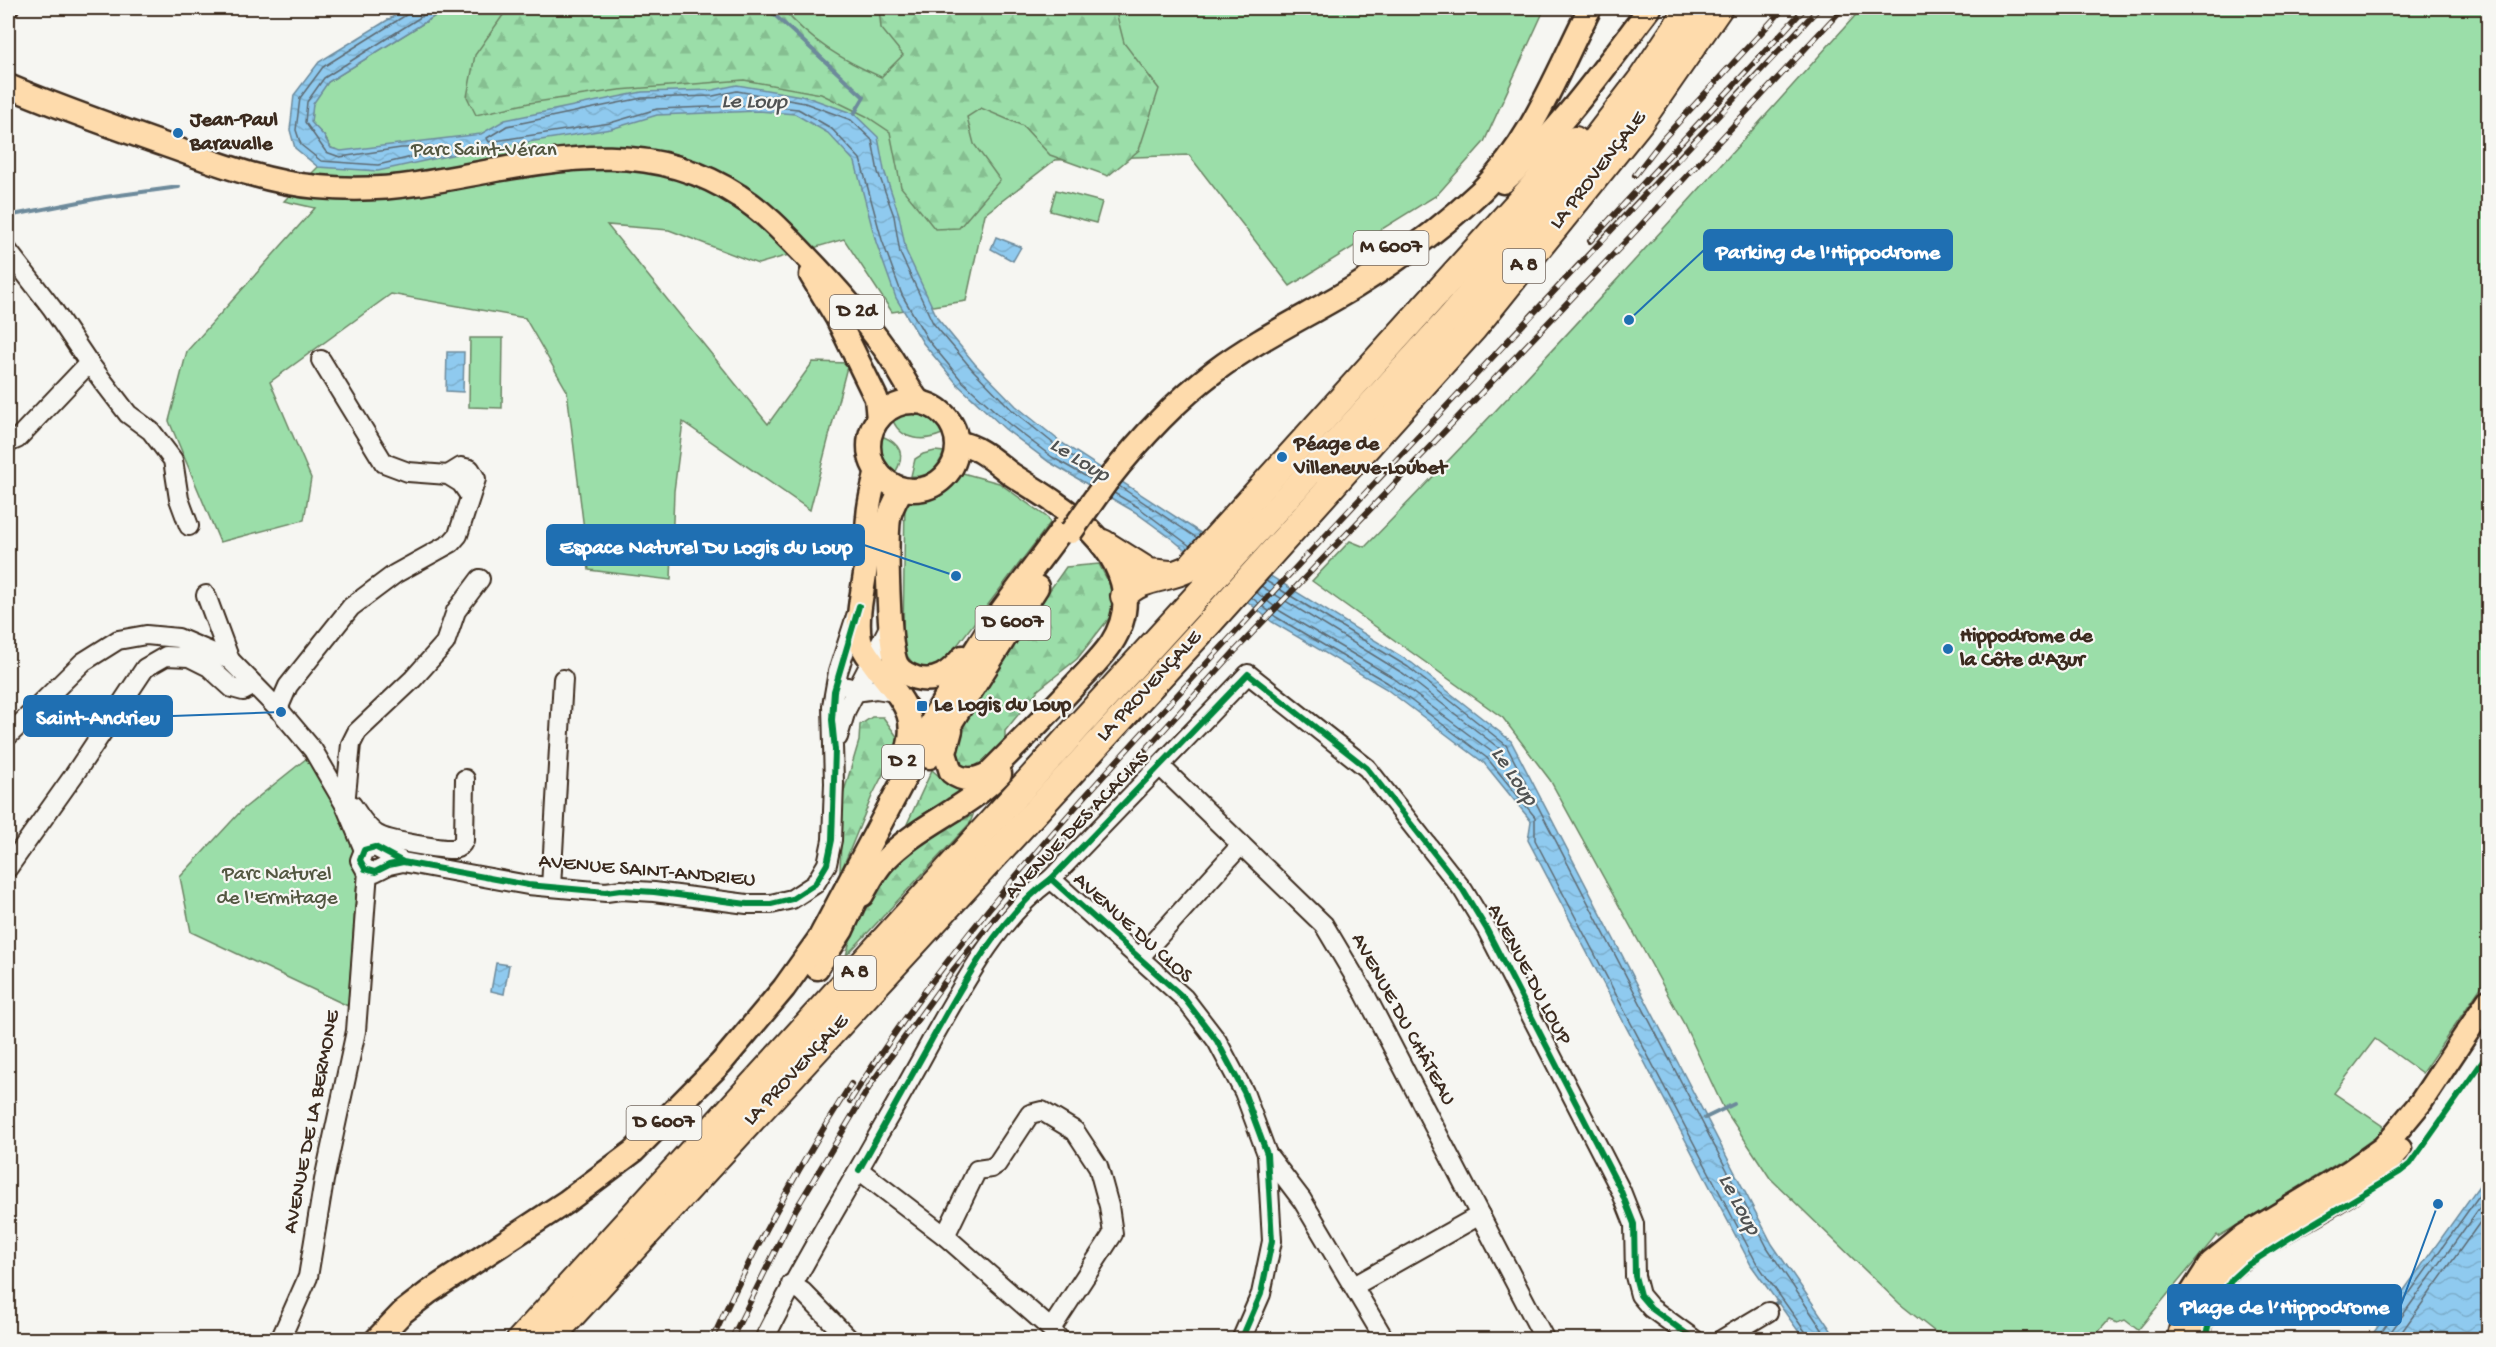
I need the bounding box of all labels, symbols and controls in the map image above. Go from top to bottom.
water label: Le Loup [721,89,788,117]
street label: LA PROVENÇALE [1545,106,1654,235]
place label: Jean-Paul Baravalle [189,109,278,158]
marker: Jean-Paul Baravalle [171,126,185,140]
park label: Parc Saint-Véran [410,139,557,164]
callout: Parking de l'Hippodrome [1704,230,1952,270]
road number: M 6007 [1354,231,1428,265]
text: Parking de l'Hippodrome [1715,241,1941,267]
road number: A 8 [1503,249,1545,283]
road number: D 2d [830,295,884,329]
water label: Le Loup [1044,433,1115,490]
place label: Péage de Villeneuve-Loubet [1293,433,1449,482]
marker: Péage de Villeneuve-Loubet [1275,450,1289,464]
callout: Espace Naturel Du Logis du Loup [547,525,864,565]
text: Espace Naturel Du Logis du Loup [560,536,853,562]
road number: D 6007 [976,606,1050,640]
street label: LA PROVENÇALE [1092,625,1209,748]
place label: Hippodrome de la Côte d'Azur [1959,625,2094,674]
marker: Hippodrome de la Côte d'Azur [1941,642,1955,656]
place label: Le Logis du Loup [934,694,1072,719]
callout: Saint-Andrieu [24,696,172,736]
marker: Le Logis du Loup [915,699,929,713]
text: Saint-Andrieu [36,707,161,733]
water label: Le Loup [1484,743,1543,812]
road number: D 2 [882,745,924,779]
street label: AVENUE DES ACACIAS [1001,746,1156,906]
street label: AVENUE SAINT-ANDRIEU [538,850,756,894]
park label: Parc Naturel de l'Ermitage [216,863,339,912]
street label: AVENUE DU CLOS [1067,868,1198,990]
street label: AVENUE DU LOUP [1480,900,1576,1050]
street label: AVENUE DU CHÂTEAU [1344,929,1460,1111]
road number: A 8 [834,956,876,990]
street label: AVENUE DE LA BERMONE [279,1007,347,1236]
street label: LA PROVENÇALE [739,1009,856,1132]
road number: D 6007 [626,1106,702,1140]
water label: Le Loup [1711,1170,1765,1241]
callout: Plage de l’Hippodrome [2168,1285,2401,1325]
text: Plage de l’Hippodrome [2180,1296,2390,1322]

